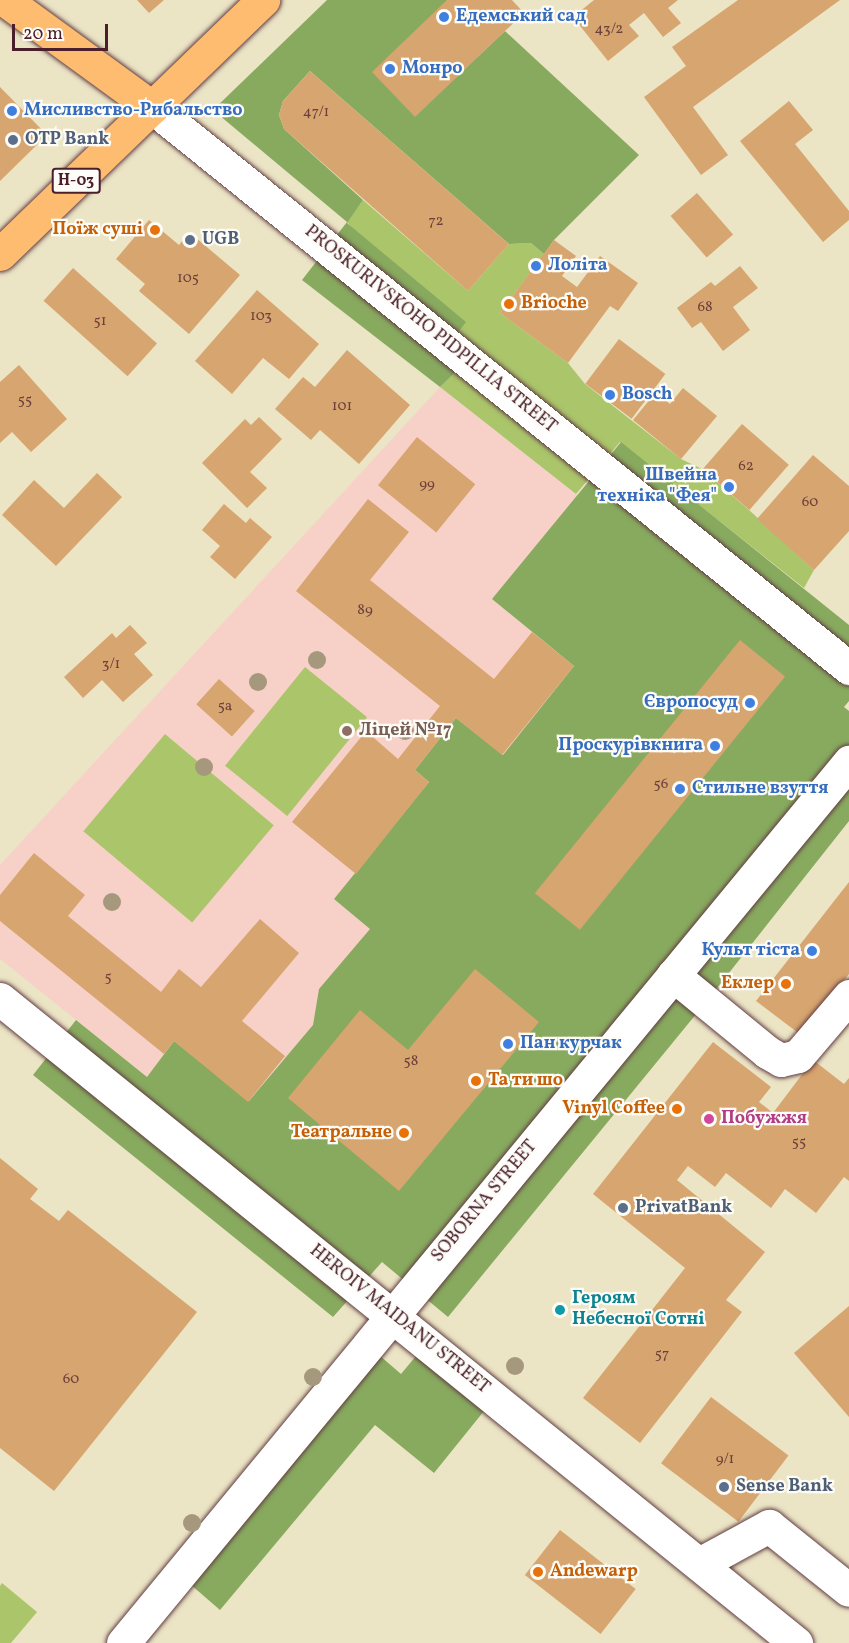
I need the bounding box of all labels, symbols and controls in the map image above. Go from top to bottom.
place label: Едемський сад [456,6,586,28]
marker: Едемський сад [437,10,451,24]
scale bar [15,12,111,50]
house number: 43/2 [595,21,623,39]
text: 20 m [23,22,63,47]
place label: Монро [402,58,463,80]
marker: Монро [383,62,397,76]
place label: Мисливство-Рибальство [24,100,243,122]
marker: Мисливство-Рибальство [5,104,19,118]
house number: 47/1 [303,104,329,122]
place label: OTP Bank [25,129,109,151]
marker: OTP Bank [6,133,20,147]
road number: Н-03 [50,168,101,194]
house number: 72 [428,213,444,231]
place label: Поїж суші [52,219,143,241]
street label: PROSKURIVSKOHO PIDPILLIA STREET [300,221,560,439]
marker: Поїж суші [148,223,162,237]
place label: UGB [202,229,239,251]
marker: UGB [183,233,197,247]
place label: Лоліта [548,255,608,277]
marker: Лоліта [529,259,543,273]
house number: 105 [177,270,199,288]
place label: Brioche [521,293,587,315]
marker: Brioche [502,297,516,311]
house number: 68 [697,299,713,317]
house number: 103 [250,308,272,326]
house number: 51 [93,313,107,331]
place label: Bosch [622,384,673,406]
marker: Bosch [603,388,617,402]
house number: 55 [18,392,32,410]
house number: 101 [332,398,352,416]
house number: 62 [738,458,754,476]
place label: Швейна техніка "Фея" [597,466,717,508]
house number: 99 [419,476,435,494]
marker: Швейна техніка "Фея" [722,480,736,494]
house number: 60 [802,494,818,512]
house number: 89 [357,602,373,620]
house number: 3/1 [102,656,120,674]
place label: Європосуд [644,692,738,714]
marker: Європосуд [743,696,757,710]
house number: 5а [218,698,232,716]
place label: Ліцей №17 [359,720,452,742]
marker: Ліцей №17 [340,724,354,738]
place label: Проскурівкнига [558,735,703,757]
marker: Проскурівкнига [708,739,722,753]
house number: 56 [654,776,668,794]
place label: Стильне взуття [692,778,829,800]
marker: Стильне взуття [673,782,687,796]
place label: Культ тіста [701,940,800,962]
marker: Культ тіста [805,944,819,958]
house number: 5 [104,969,112,987]
place label: Еклер [721,973,774,995]
marker: Еклер [779,977,793,991]
place label: Пан курчак [520,1033,622,1055]
marker: Пан курчак [501,1037,515,1051]
house number: 58 [404,1053,418,1071]
place label: Та ти шо [488,1070,563,1092]
marker: Та ти шо [469,1074,483,1088]
place label: Vinyl Coffee [562,1098,665,1120]
marker: Vinyl Coffee [670,1102,684,1116]
place label: Побужжя [721,1108,807,1130]
marker: Побужжя [702,1112,716,1126]
place label: Театральне [291,1122,392,1144]
marker: Театральне [397,1126,411,1140]
house number: 55 [792,1134,806,1152]
street label: SOBORNA STREET [428,1137,542,1267]
place label: PrivatBank [635,1197,732,1219]
marker: PrivatBank [616,1201,630,1215]
street label: HEROIV MAIDANU STREET [304,1241,494,1399]
place label: Героям Небесної Сотні [572,1289,704,1332]
marker: Героям Небесної Сотні [553,1303,567,1317]
house number: 57 [655,1346,669,1364]
house number: 60 [63,1371,79,1389]
house number: 9/1 [716,1451,734,1469]
place label: Sense Bank [736,1476,833,1498]
marker: Sense Bank [717,1480,731,1494]
place label: Andewarp [550,1561,638,1583]
marker: Andewarp [531,1565,545,1579]

